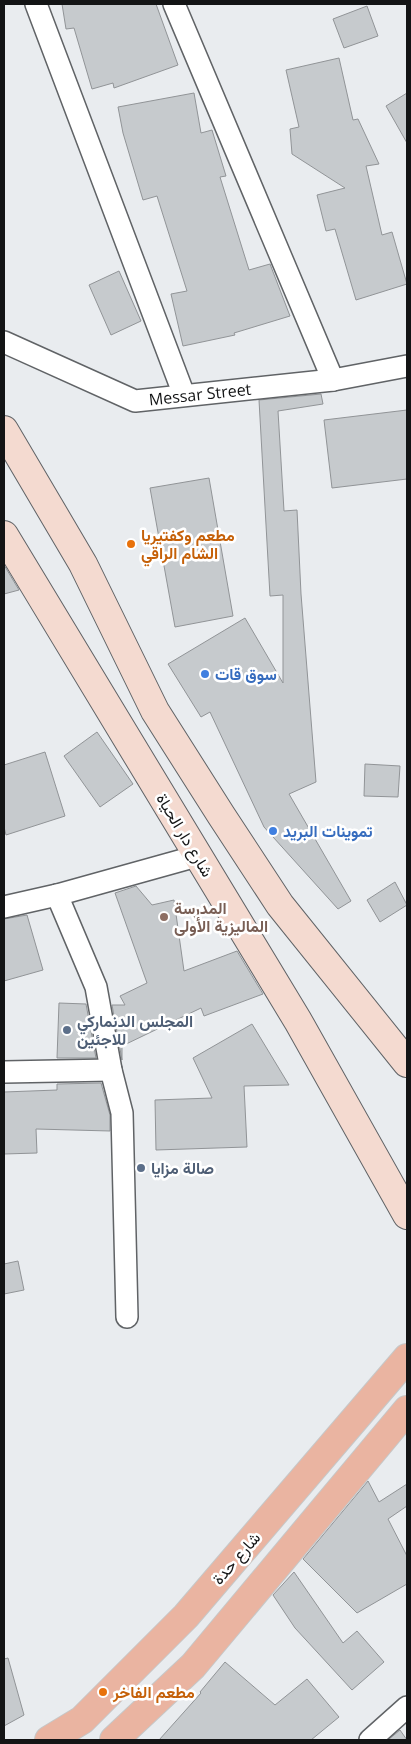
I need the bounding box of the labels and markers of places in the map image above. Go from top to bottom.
place label: مطعم وكفتيريا الشام الراقي [141,524,235,567]
marker: مطعم وكفتيريا الشام الراقي [125,538,137,550]
place label: سوق قات [215,663,277,685]
marker: سوق قات [199,668,211,680]
place label: تموينات البريد [283,820,373,842]
marker: تموينات البريد [267,825,279,837]
place label: المدرسة الماليزية الأولى [174,897,268,937]
marker: المدرسة الماليزية الأولى [158,911,170,923]
place label: المجلس الدنماركي للاجئين [77,1010,193,1050]
marker: المجلس الدنماركي للاجئين [61,1024,73,1036]
place label: صالة مزايا [151,1157,214,1179]
marker: صالة مزايا [135,1162,147,1174]
place label: مطعم الفاخر [112,1681,195,1703]
marker: مطعم الفاخر [97,1686,109,1698]

